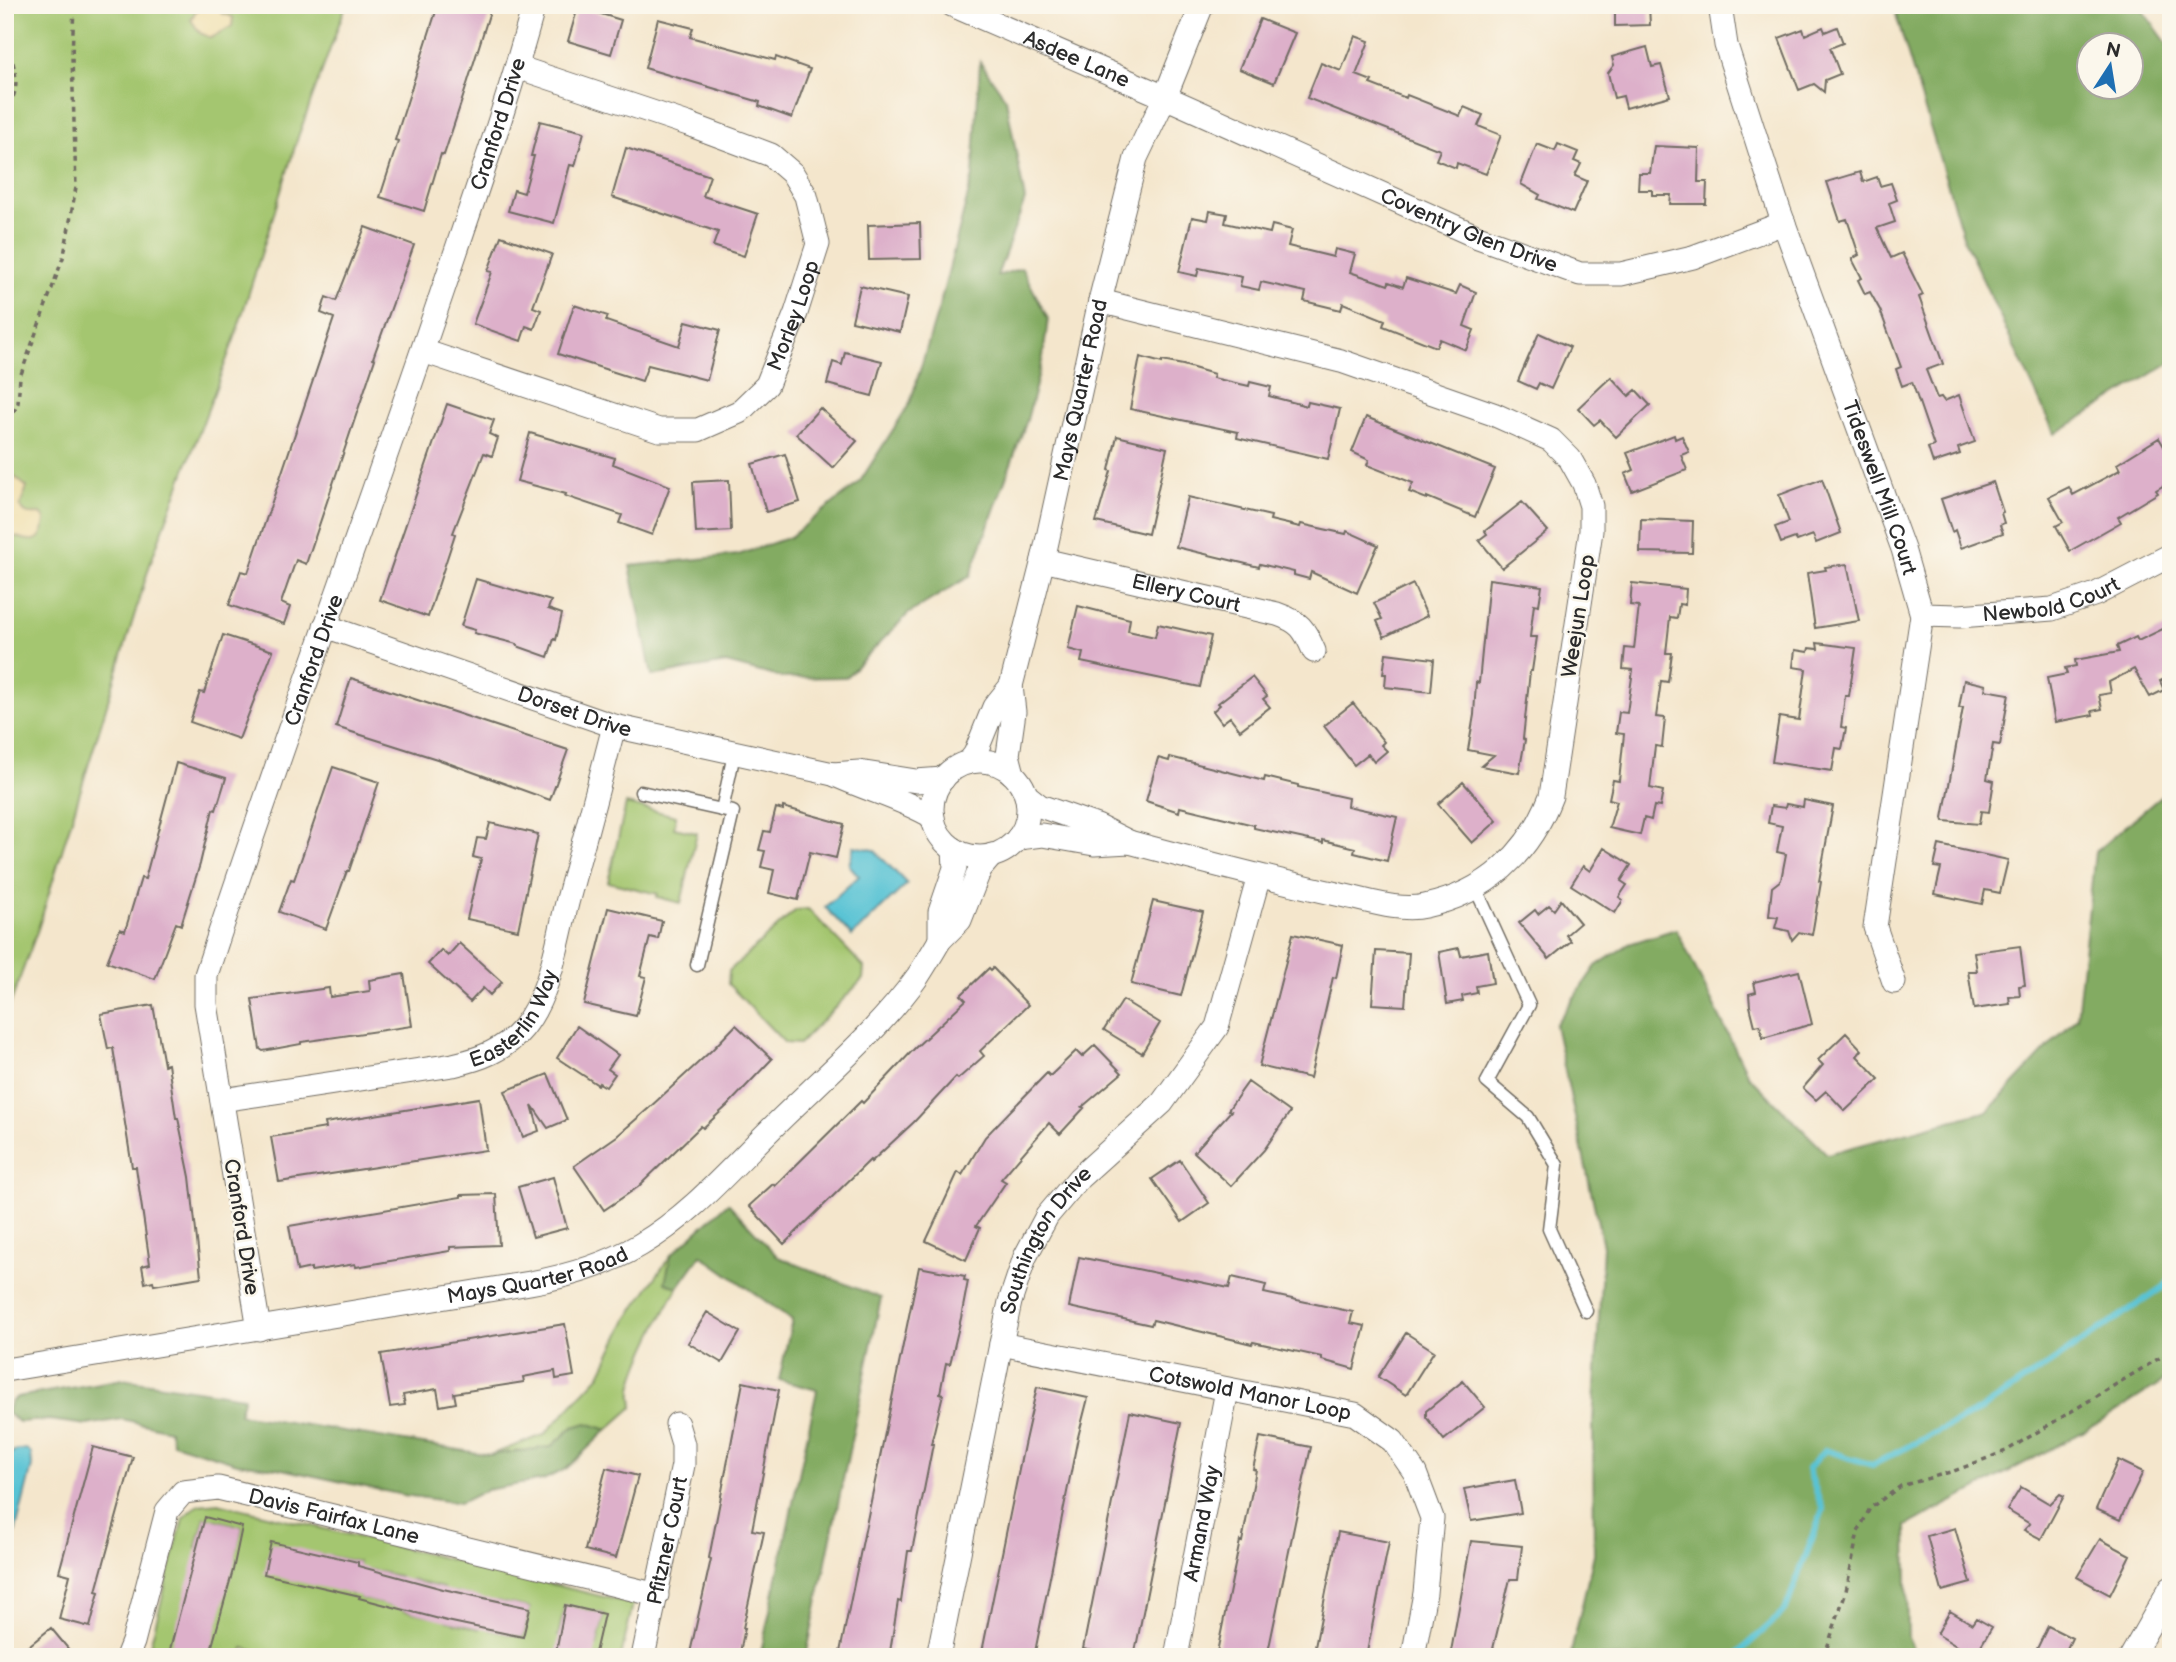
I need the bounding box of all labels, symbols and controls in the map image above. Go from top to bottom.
street label: Asdee Lane [1020,26,1133,93]
north arrow [2074,32,2144,102]
text: N [2104,38,2123,64]
street label: Cranford Drive [466,55,531,194]
street label: Coventry Glen Drive [1376,183,1561,278]
street label: Morley Loop [762,257,825,374]
street label: Mays Quarter Road [1049,297,1113,483]
street label: Tideswell Mill Court [1837,397,1922,578]
street label: Weejun Loop [1556,553,1601,680]
street label: Ellery Court [1129,569,1243,618]
street label: Newbold Court [1982,572,2124,627]
street label: Cranford Drive [280,591,349,730]
street label: Dorset Drive [514,682,634,742]
street label: Easterlin Way [466,966,563,1073]
street label: Cranford Drive [218,1157,265,1297]
street label: Southington Drive [996,1161,1097,1317]
street label: Mays Quarter Road [445,1242,632,1310]
street label: Cotswold Manor Loop [1147,1362,1354,1426]
street label: Armand Way [1179,1463,1225,1584]
street label: Pfitzner Court [642,1474,693,1607]
street label: Davis Fairfax Lane [246,1484,422,1550]

